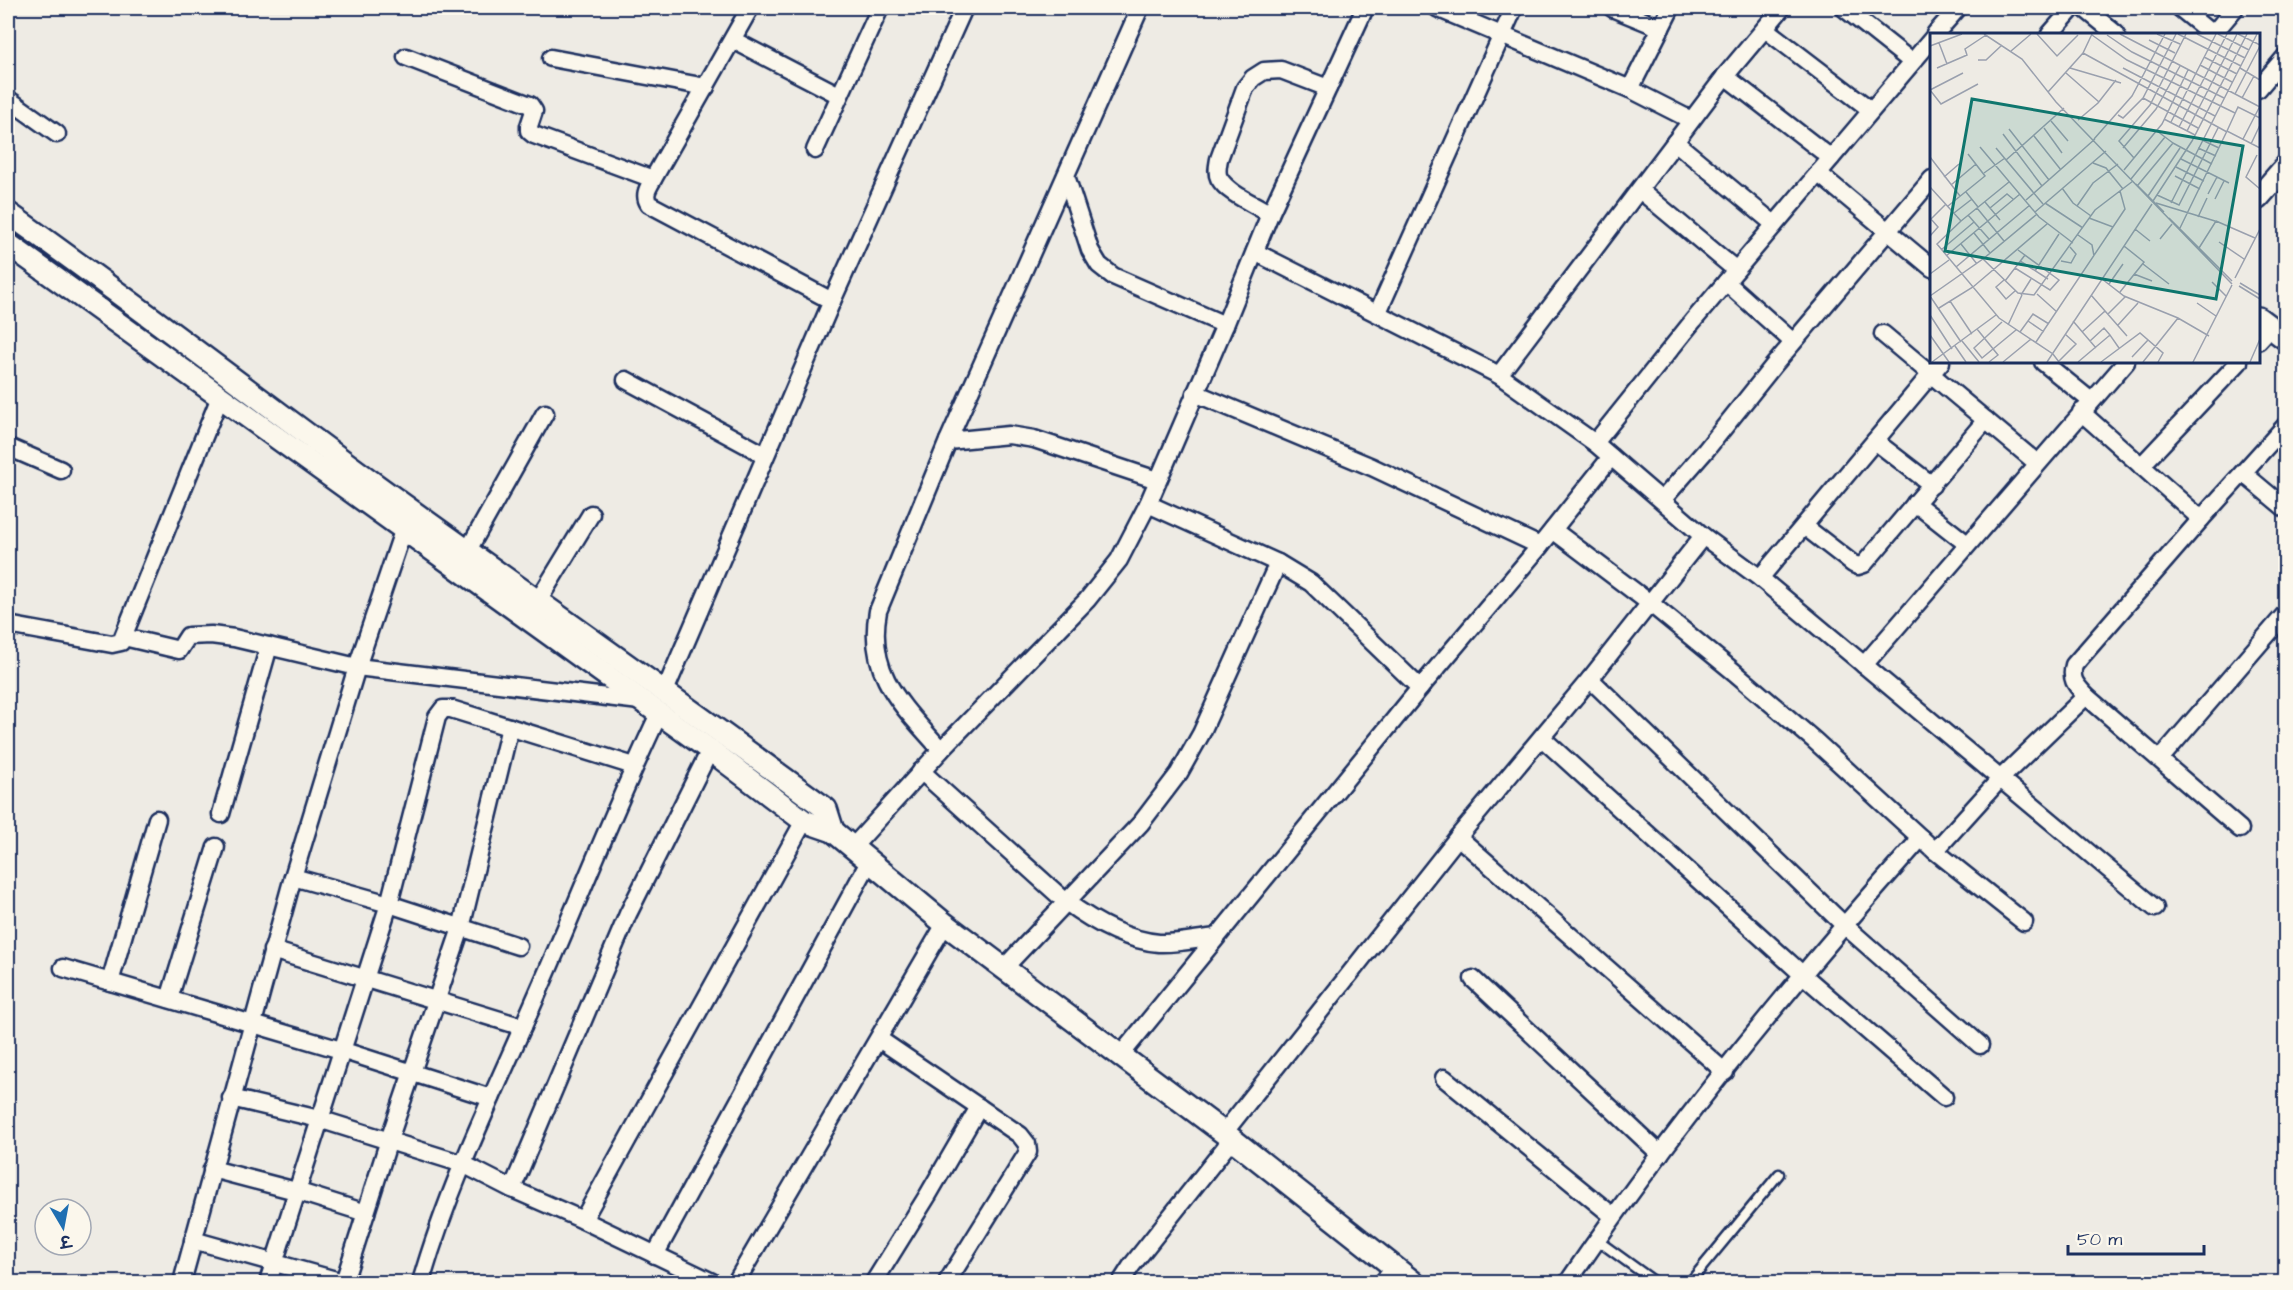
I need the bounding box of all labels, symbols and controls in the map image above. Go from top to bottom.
inset map [1930,33,2260,363]
north arrow [33,1197,93,1257]
scale bar [2068,1218,2204,1256]
text: 50 m [2077,1227,2122,1252]
text: उ [57,1229,75,1253]

